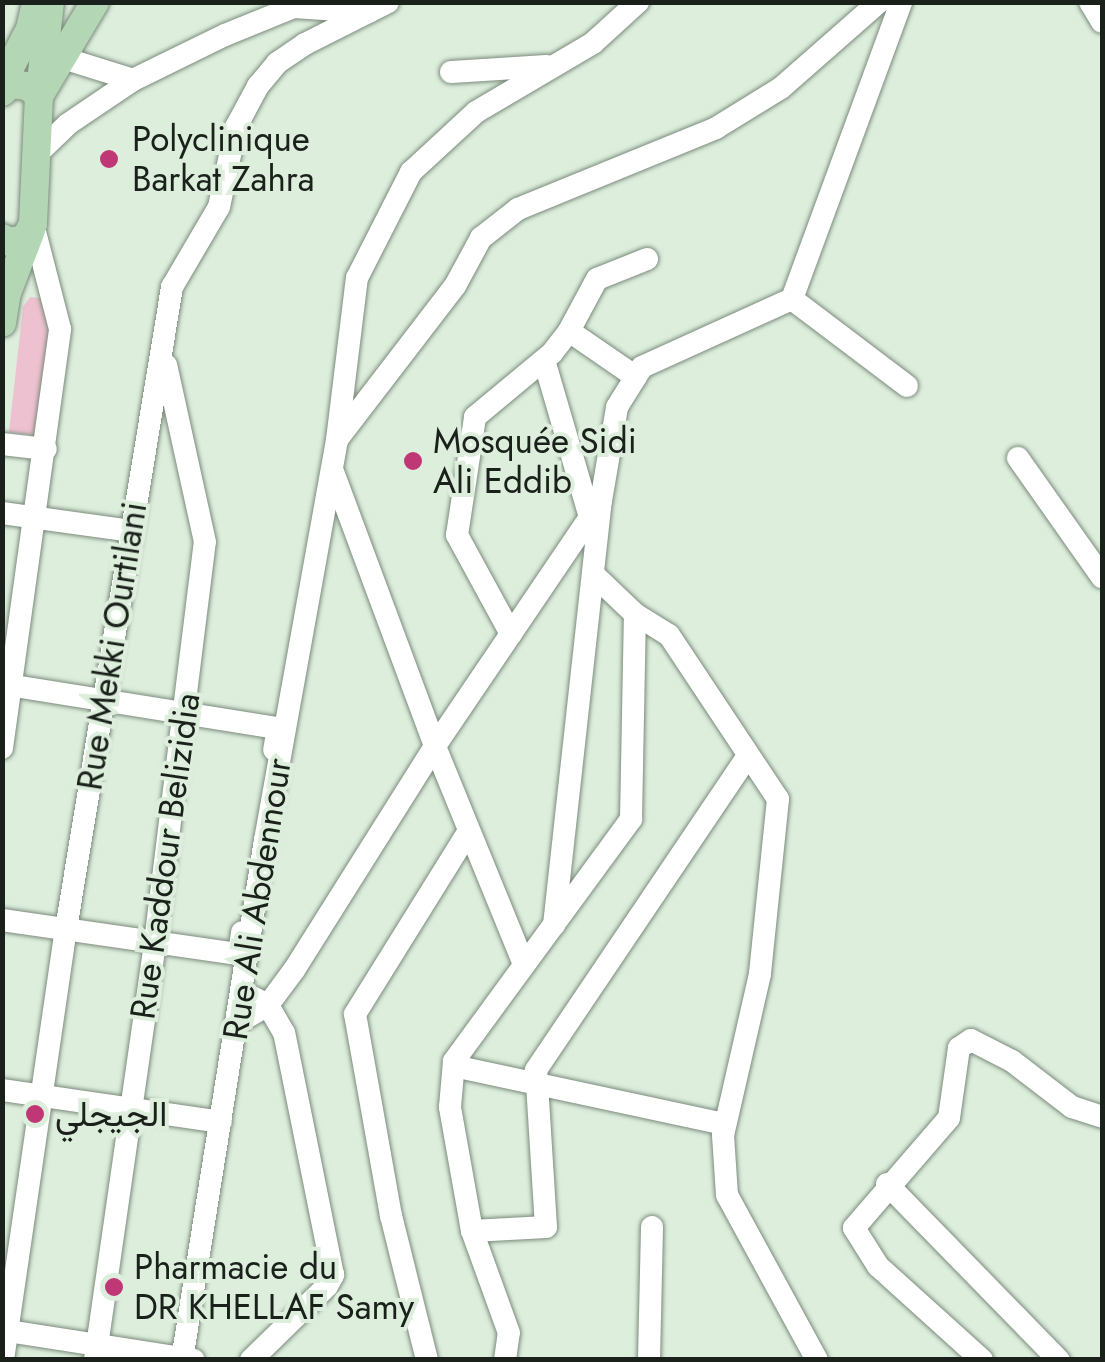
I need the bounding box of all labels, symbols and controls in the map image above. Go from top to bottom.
place label: Polyclinique Barkat Zahra [132,118,315,200]
marker: Polyclinique Barkat Zahra [96,146,122,172]
place label: Mosquée Sidi Ali Eddib [433,420,637,502]
marker: Mosquée Sidi Ali Eddib [402,450,424,472]
street label: Rue Mekki Ourtilani [68,499,156,793]
street label: Rue Kaddour Belizidia [121,690,209,1022]
street label: Rue Ali Abdennour [214,755,300,1043]
place label: الجيجلي [55,1093,167,1135]
marker: الجيجلي [24,1103,46,1125]
place label: Pharmacie du DR KHELLAF Samy [134,1246,414,1328]
marker: Pharmacie du DR KHELLAF Samy [103,1276,125,1298]

